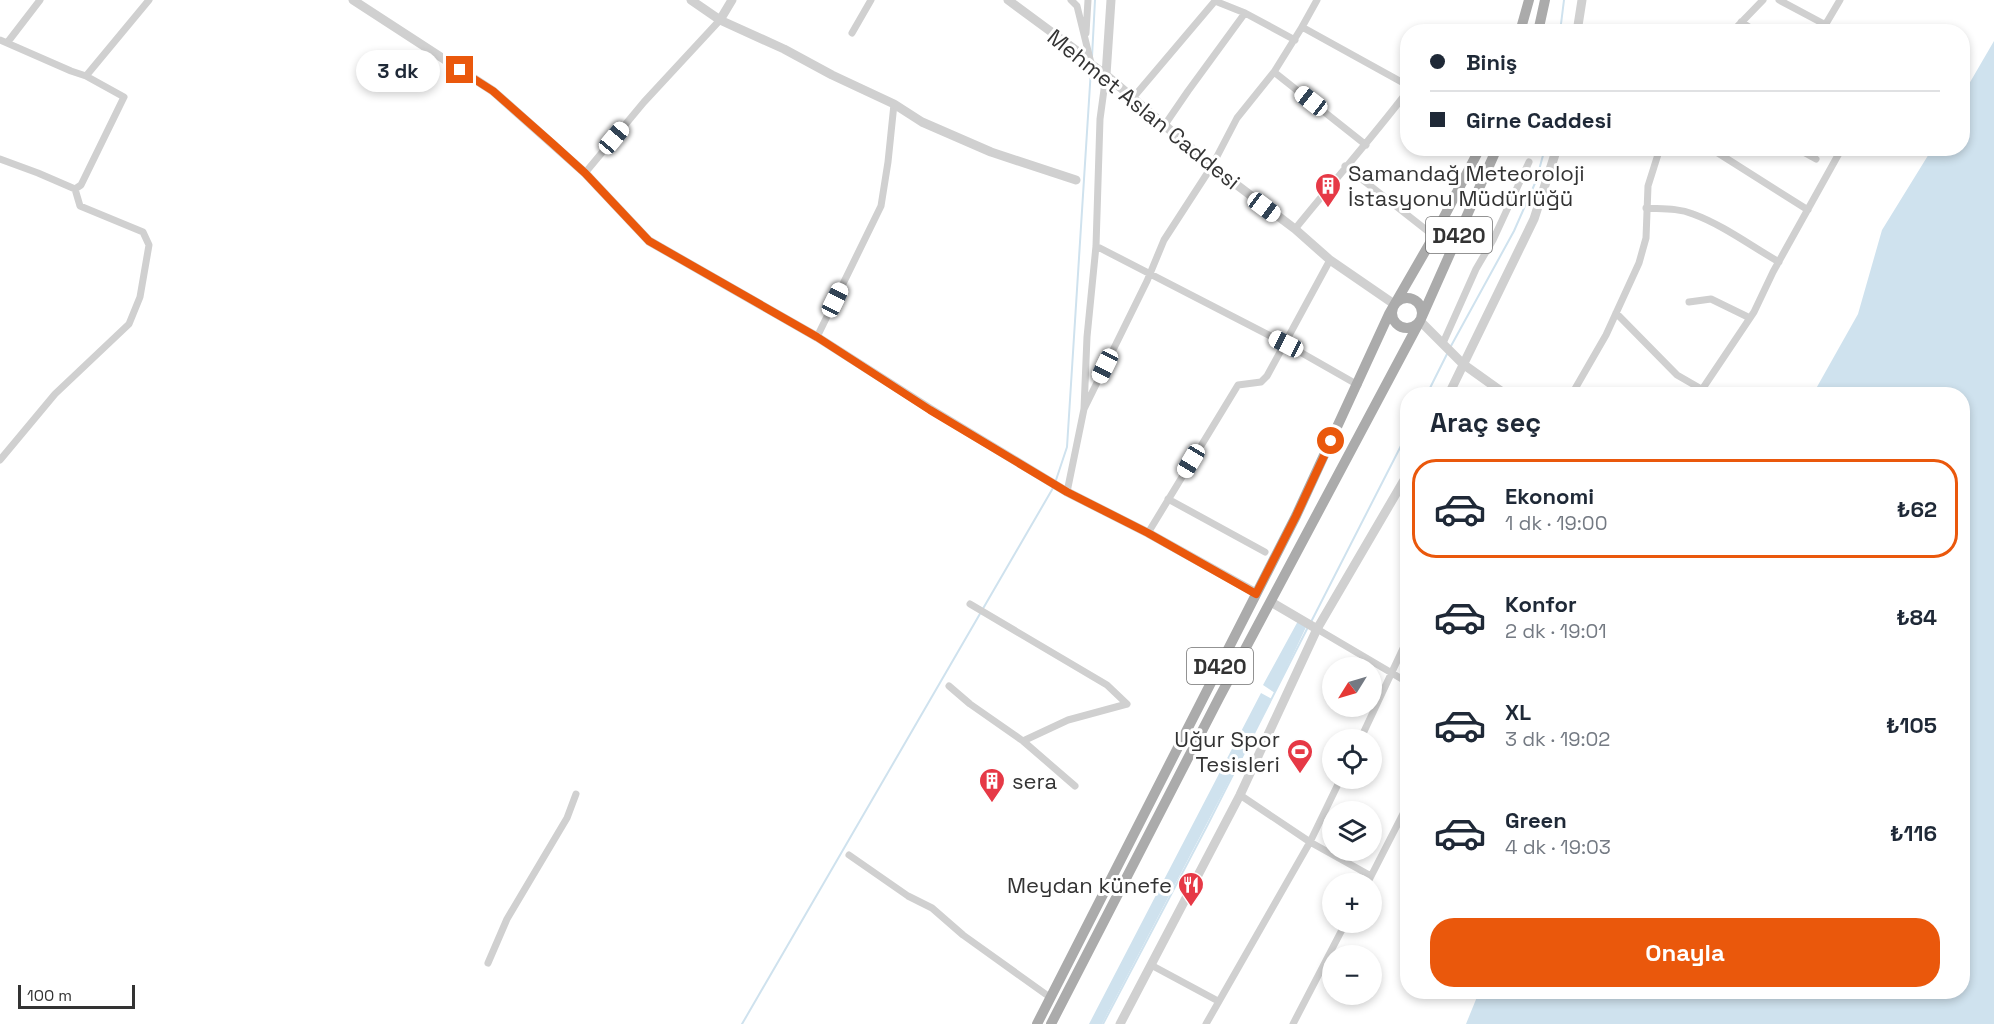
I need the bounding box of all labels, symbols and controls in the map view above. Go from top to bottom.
street label: Mehmet Aslan Caddesi [1042,23,1246,195]
text: Biniş [1466,48,1517,76]
callout: 3 dk [355,49,439,91]
route end [446,56,473,83]
text: 3 dk [377,58,419,84]
car [1291,83,1331,119]
text: Girne Caddesi [1466,106,1612,134]
car [596,118,632,158]
place label: Samandağ Meteoroloji İstasyonu Müdürlüğü [1348,159,1585,212]
building icon: Samandağ Meteoroloji İstasyonu Müdürlüğü [1313,171,1343,209]
car [1244,189,1284,225]
road number: D420 [1426,217,1492,253]
car [819,280,851,320]
car [1266,328,1306,360]
car [1089,346,1121,386]
text: Araç seç [1430,405,1541,440]
route start [1317,427,1344,454]
car [1174,441,1208,481]
icon: car [1433,482,1487,536]
text: Ekonomi [1505,482,1594,510]
text: ₺62 [1897,495,1937,523]
text: 1 dk · 19:00 [1505,510,1607,536]
icon: car [1433,590,1487,644]
text: Konfor [1505,590,1577,618]
text: ₺84 [1896,603,1937,631]
text: 2 dk · 19:01 [1505,618,1607,644]
road number: D420 [1187,648,1253,684]
north arrow [1322,657,1382,717]
map controls [1322,657,1382,1005]
icon: car [1433,698,1487,752]
text: XL [1505,698,1531,726]
text: ₺105 [1886,711,1937,739]
place label: Uğur Spor Tesisleri [1174,725,1280,778]
text: 3 dk · 19:02 [1505,726,1610,752]
button: locate [1322,729,1382,789]
sports icon: Uğur Spor Tesisleri [1285,737,1315,775]
building icon: sera [977,766,1007,804]
place label: sera [1012,767,1058,795]
button: layers [1322,801,1382,861]
icon: car [1433,806,1487,860]
text: Green [1505,806,1567,834]
text: ₺116 [1890,819,1937,847]
text: 4 dk · 19:03 [1505,834,1611,860]
restaurant icon: Meydan künefe [1176,870,1206,908]
place label: Meydan künefe [1007,871,1172,899]
button: + [1322,873,1382,933]
button: Onayla [1430,918,1940,987]
button: − [1322,945,1382,1005]
scale bar [18,982,135,1010]
text: 100 m [27,985,72,1006]

